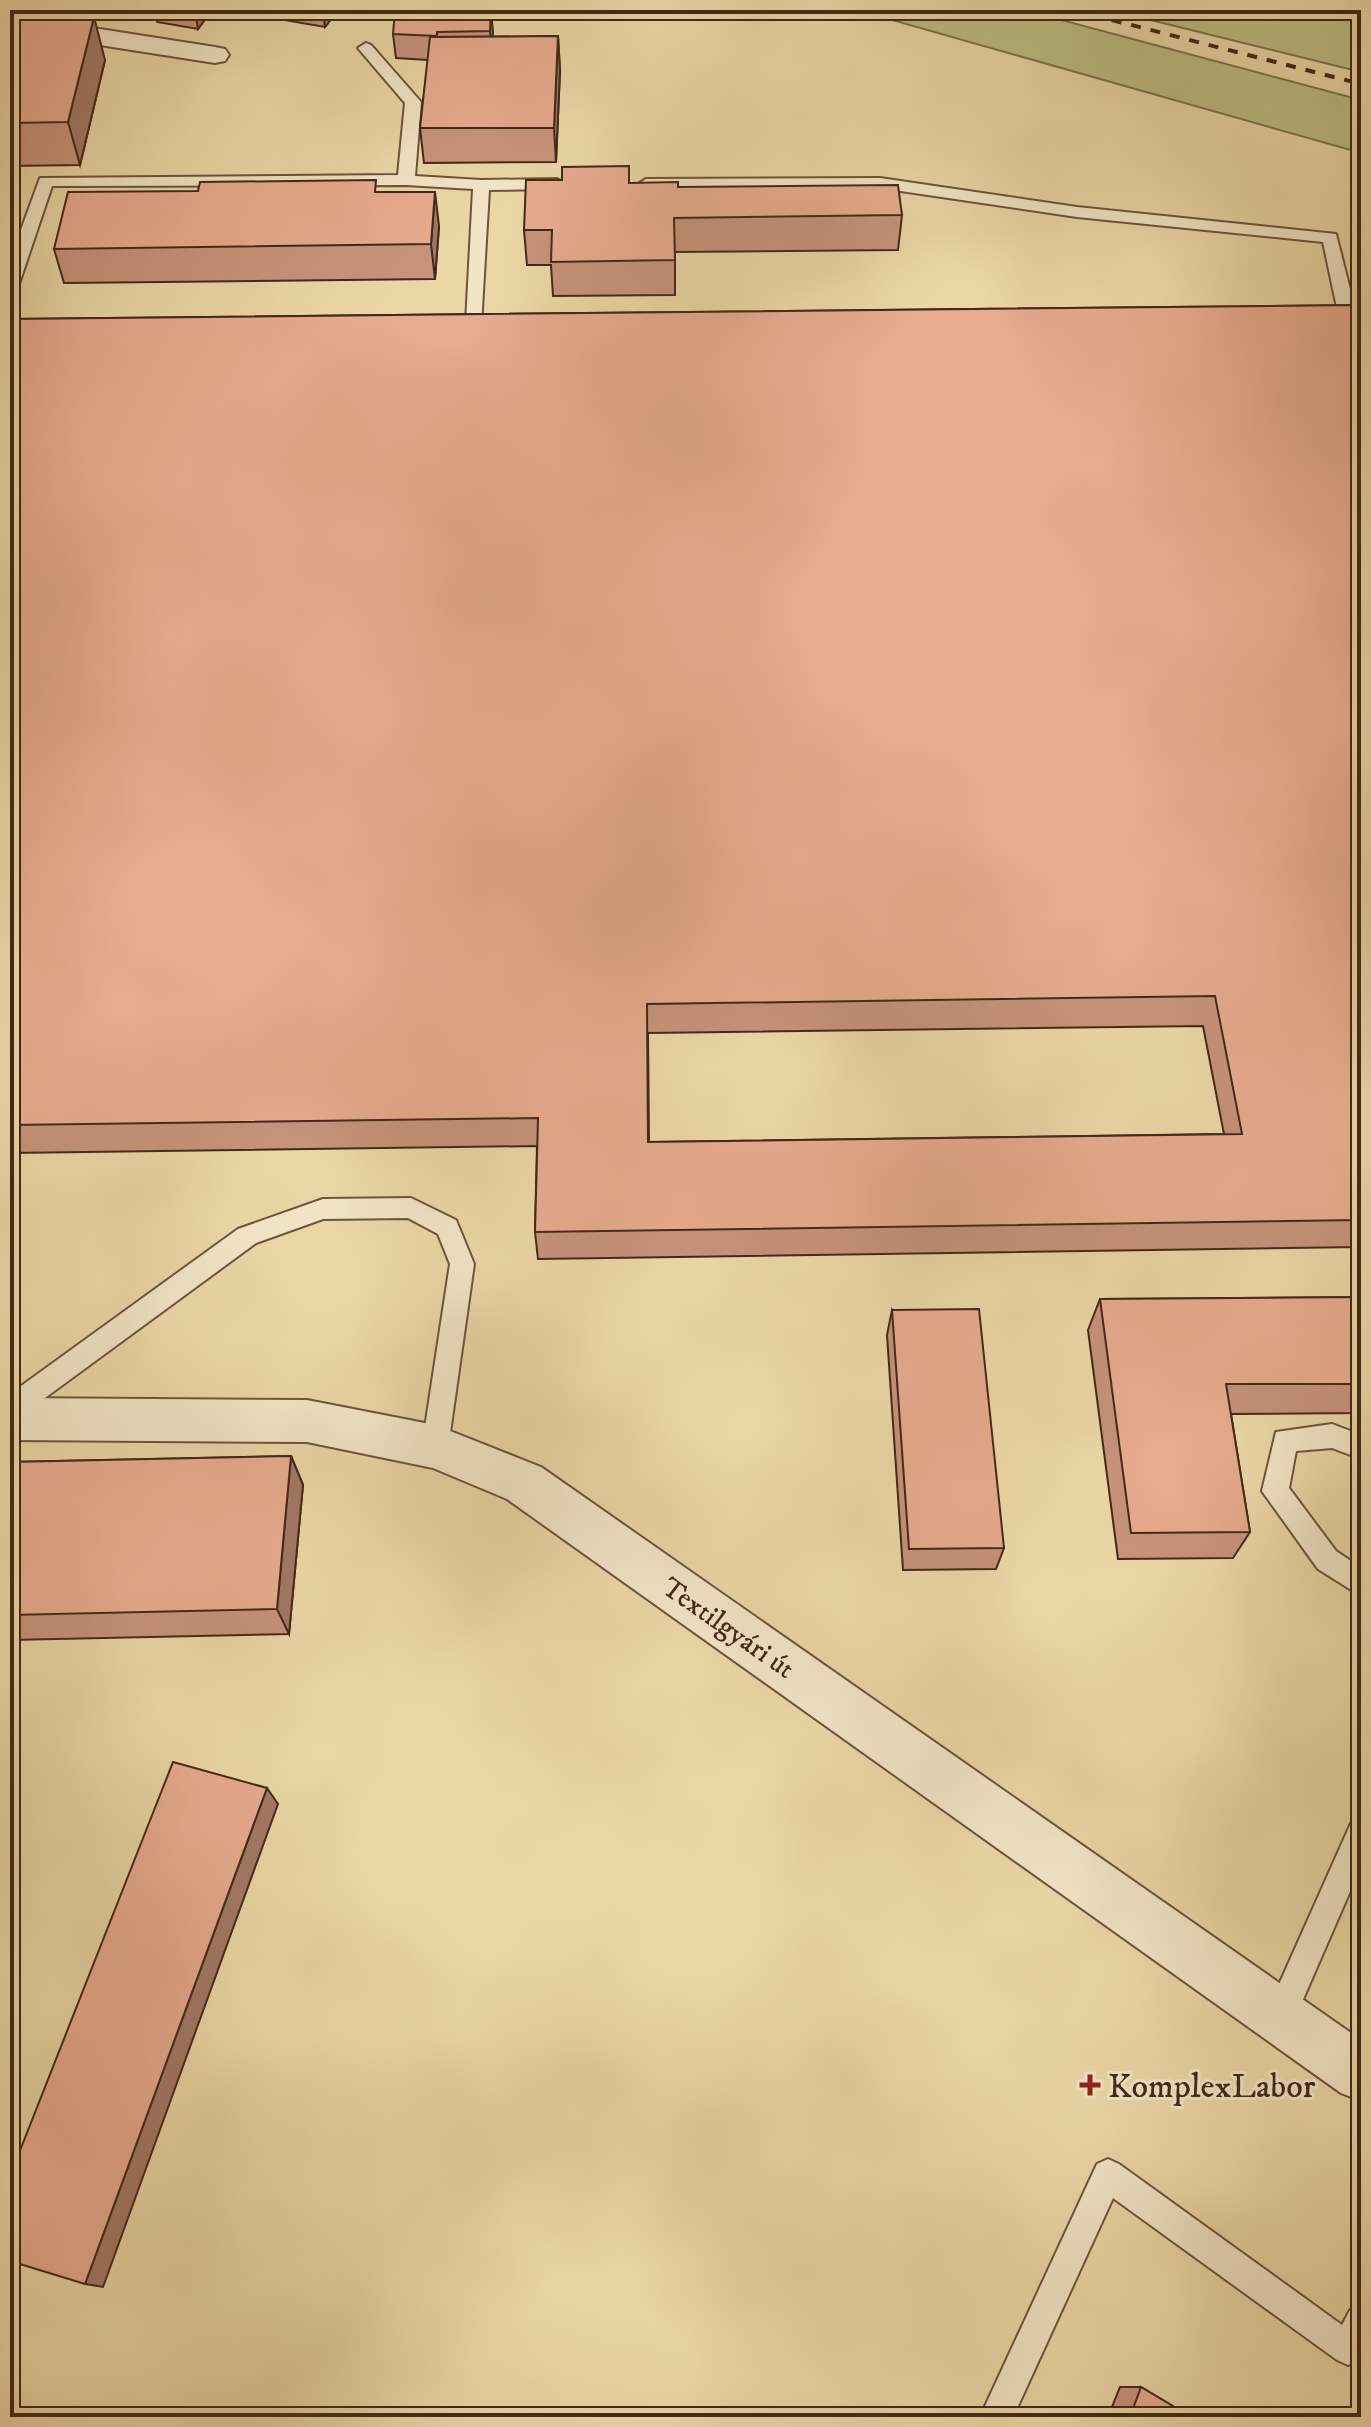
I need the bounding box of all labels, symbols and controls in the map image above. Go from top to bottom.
street label: Textilgyári út [655,1570,801,1687]
place label: KomplexLabor [1108,2066,1316,2108]
marker: KomplexLabor [1079,2074,1101,2096]

